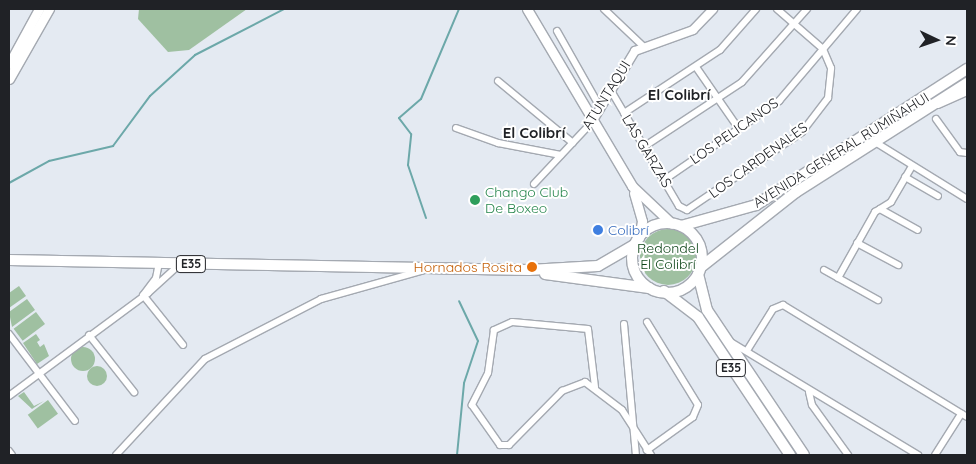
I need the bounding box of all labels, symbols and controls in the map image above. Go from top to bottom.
north arrow [911,15,961,65]
text: N [942,35,960,46]
street label: ATUNTAQUI [578,57,634,133]
district label: El Colibrí [648,86,710,104]
street label: AVENIDA GENERAL RUMIÑAHUI [750,89,932,211]
street label: LOS PELICANOS [687,94,781,168]
street label: LAS GARZAS [619,111,675,191]
street label: LOS CARDENALES [705,119,811,201]
district label: El Colibrí [503,124,565,142]
place label: Chango Club De Boxeo [485,184,568,216]
marker: Chango Club De Boxeo [469,194,481,206]
place label: Colibrí [608,222,649,238]
marker: Colibrí [592,224,604,236]
park label: Redondel El Colibrí [637,240,699,272]
road number: E35 [175,254,207,274]
place label: Hornados Rosita [414,259,522,275]
marker: Hornados Rosita [526,261,538,273]
road number: E35 [715,358,747,378]

